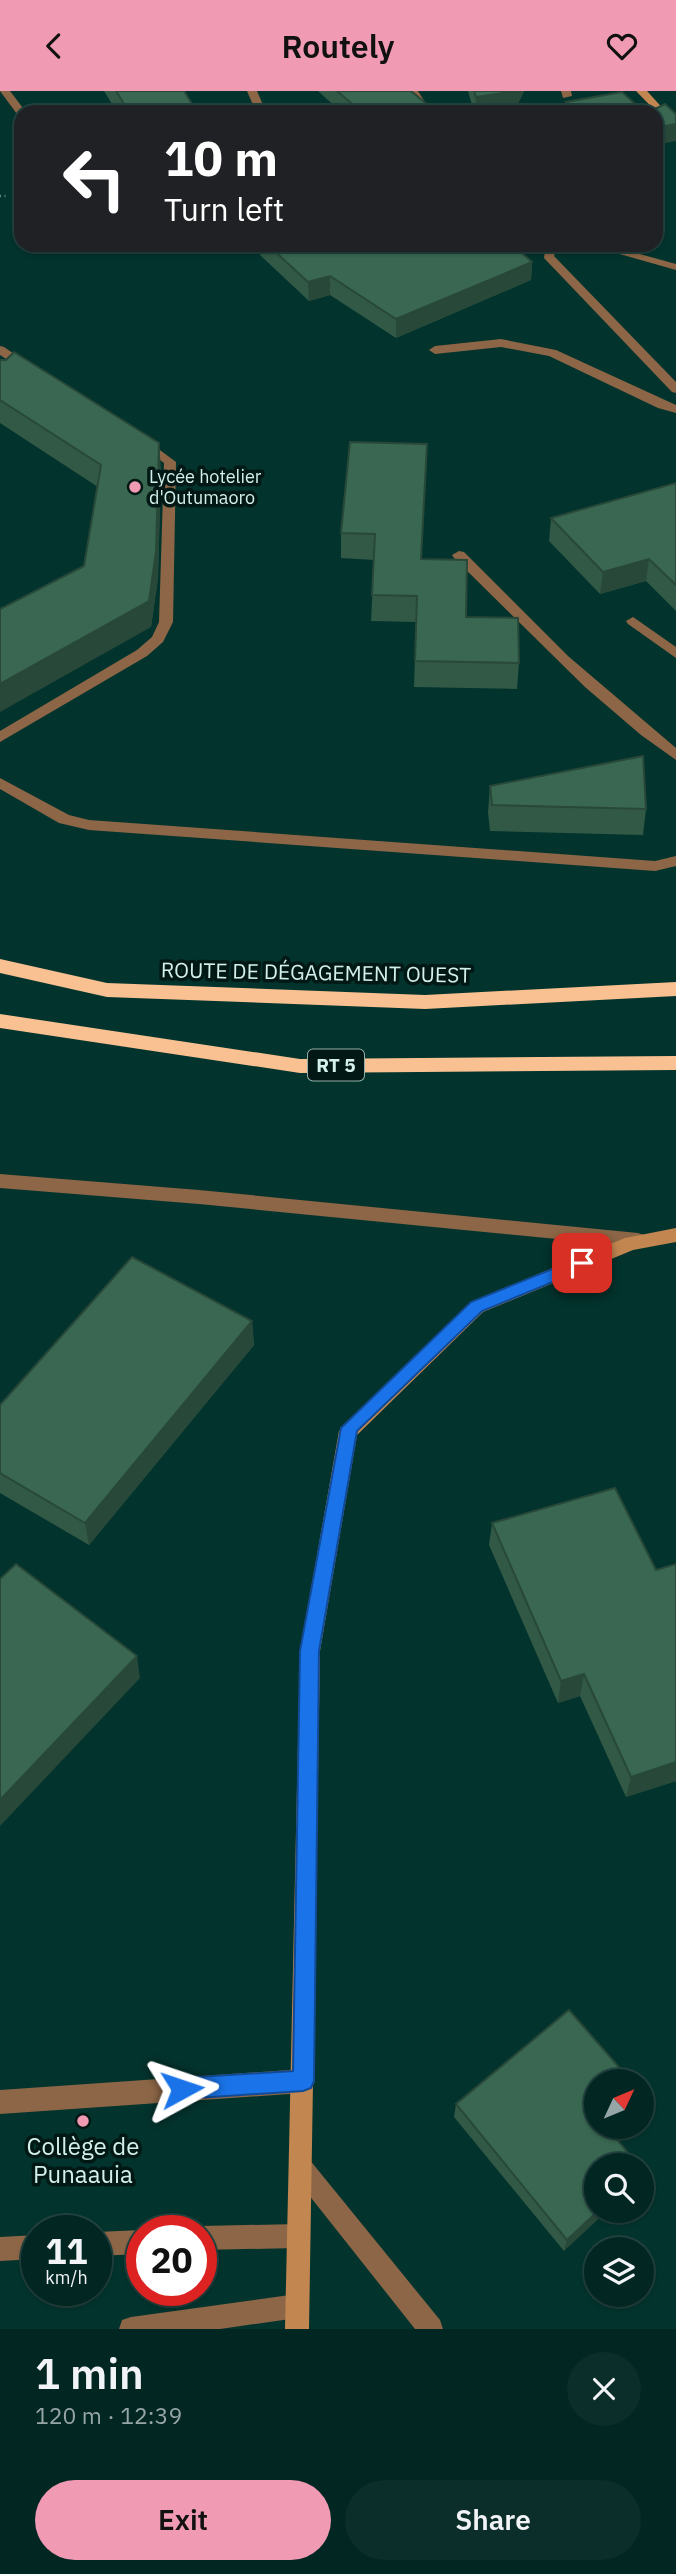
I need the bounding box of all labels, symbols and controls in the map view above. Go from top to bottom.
text: Routely [281,25,395,67]
icon: back [35,27,73,65]
icon: heart [603,27,641,65]
text: 10 m [164,126,278,189]
icon: left [49,133,140,224]
text: Turn left [164,188,284,230]
place label: Lycée hotelier d'Outumaoro [149,465,262,509]
marker: Lycée hotelier d'Outumaoro [127,479,143,495]
street label: ROUTE DE DÉGAGEMENT OUEST [161,955,471,989]
road number: RT 5 [308,1049,364,1081]
pin [552,1233,612,1293]
icon: arrive [563,1244,601,1282]
position arrow [145,2052,219,2126]
north arrow [584,2069,654,2139]
map controls [584,2069,654,2307]
marker: Collège de Punaauia [75,2113,91,2129]
place label: Collège de Punaauia [27,2130,139,2190]
button: search [584,2153,654,2223]
speed limit sign: 20 [126,2215,217,2306]
text: 11 [45,2228,88,2274]
button: layers [584,2237,654,2307]
text: km/h [45,2266,88,2289]
text: 1 min [35,2346,144,2401]
button: close [567,2352,641,2426]
text: 120 m · 12:39 [35,2400,182,2430]
button: Exit [35,2480,331,2560]
button: Share [345,2480,641,2560]

